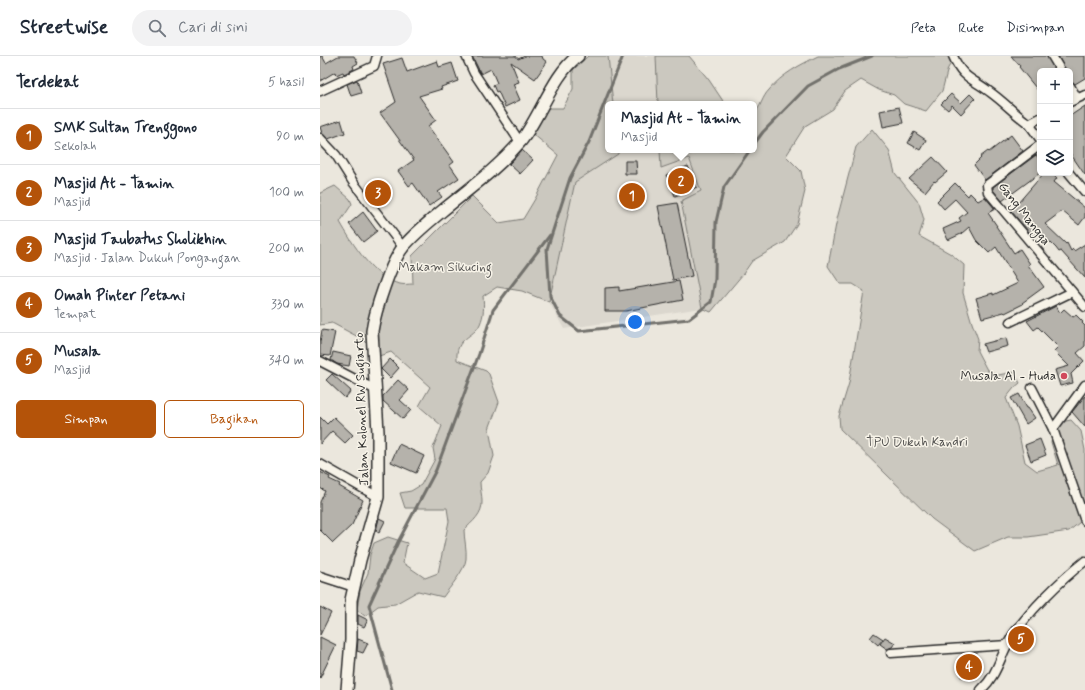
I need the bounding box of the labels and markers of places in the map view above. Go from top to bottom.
pin: 2 [668,166,694,196]
pin: 3 [365,178,391,208]
pin: 1 [619,181,645,211]
place label: Musala Al - Huda [961,368,1056,385]
marker: Musala Al - Huda [1059,371,1069,381]
pin: 5 [1008,624,1034,654]
pin: 4 [956,652,982,682]

